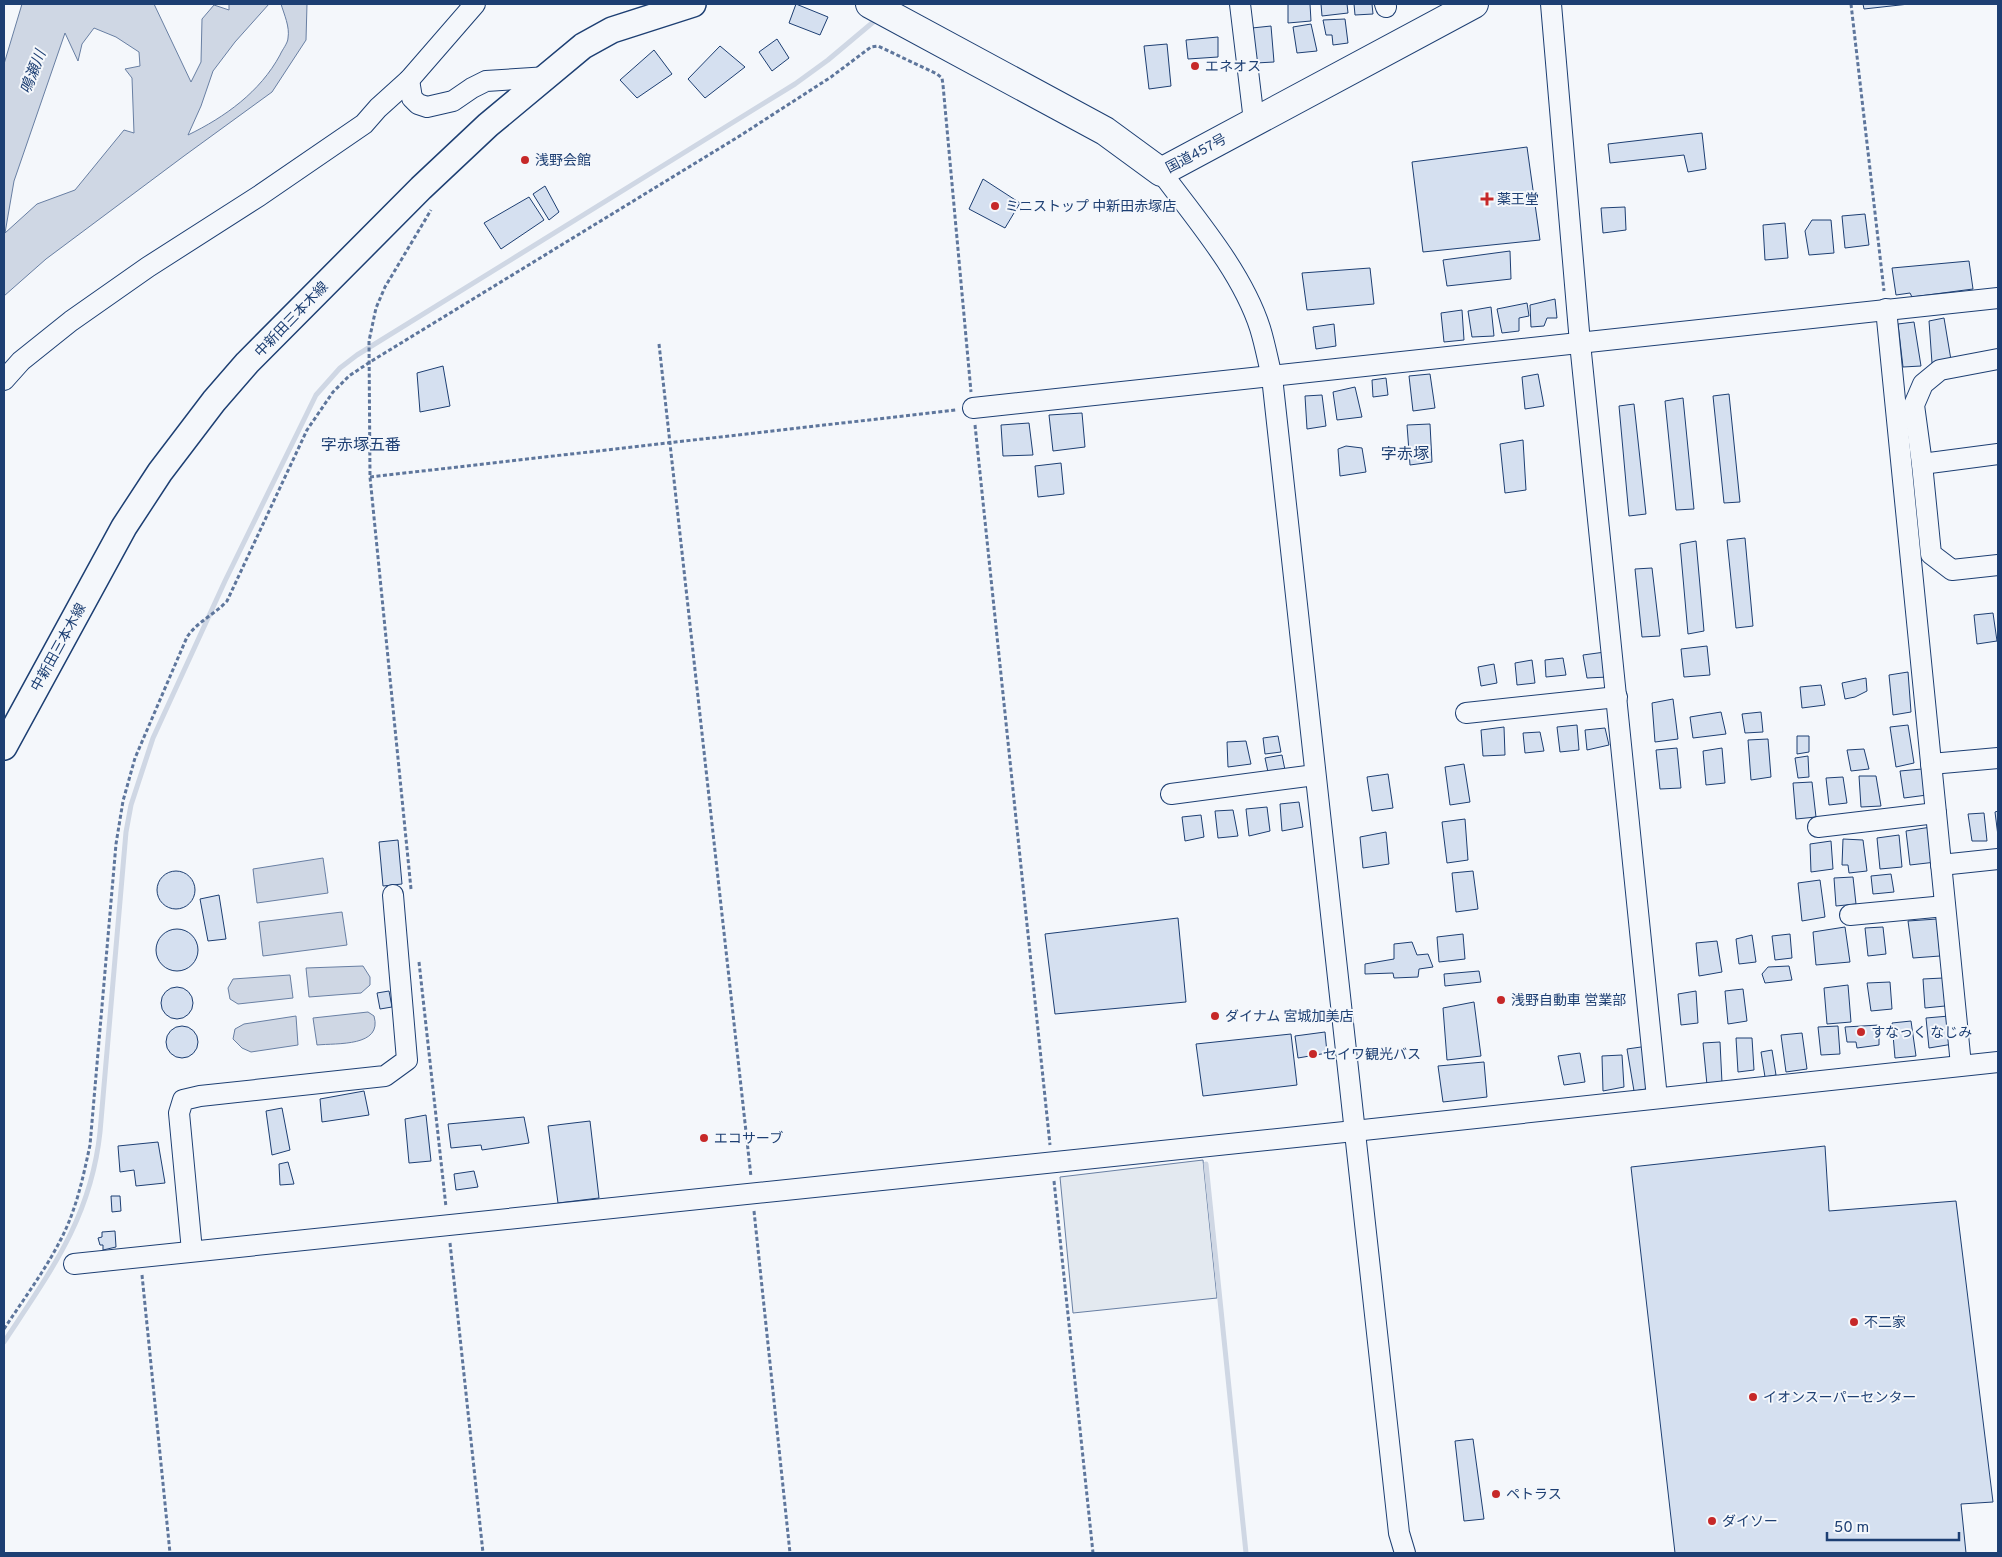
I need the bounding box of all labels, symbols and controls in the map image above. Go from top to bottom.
water label: 鳴瀬川 [17,46,52,97]
place label: エネオス [1205,59,1261,76]
marker: エネオス [1189,60,1201,72]
street label: 国道457号 [1163,131,1230,177]
place label: 浅野会館 [535,152,591,170]
marker: 浅野会館 [519,154,531,166]
place label: 薬王堂 [1497,192,1539,209]
marker: 薬王堂 [1481,193,1493,205]
place label: ミニストップ 中新田赤塚店 [1005,199,1176,216]
marker: ミニストップ 中新田赤塚店 [989,200,1001,212]
street label: 中新田三本木線 [252,279,332,361]
district label: 字赤塚五番 [321,436,401,456]
district label: 字赤塚 [1381,445,1429,465]
street label: 中新田三本木線 [28,601,91,695]
place label: 浅野自動車 営業部 [1511,992,1626,1010]
marker: 浅野自動車 営業部 [1495,994,1507,1006]
place label: ダイナム 宮城加美店 [1225,1009,1354,1026]
marker: ダイナム 宮城加美店 [1209,1010,1221,1022]
place label: すなっく なじみ [1871,1025,1972,1042]
marker: すなっく なじみ [1855,1026,1867,1038]
place label: セイワ観光バス [1323,1047,1421,1064]
marker: セイワ観光バス [1307,1048,1319,1060]
place label: エコサーブ [714,1130,783,1148]
marker: エコサーブ [698,1132,710,1144]
place label: 不二家 [1864,1315,1906,1332]
marker: 不二家 [1848,1316,1860,1328]
place label: イオンスーパーセンター [1763,1390,1917,1407]
marker: イオンスーパーセンター [1747,1391,1759,1403]
place label: ペトラス [1506,1487,1562,1504]
marker: ペトラス [1490,1488,1502,1500]
scale bar [1827,1510,1960,1542]
place label: ダイソー [1722,1514,1778,1531]
marker: ダイソー [1706,1515,1718,1527]
text: 50 m [1834,1519,1869,1538]

